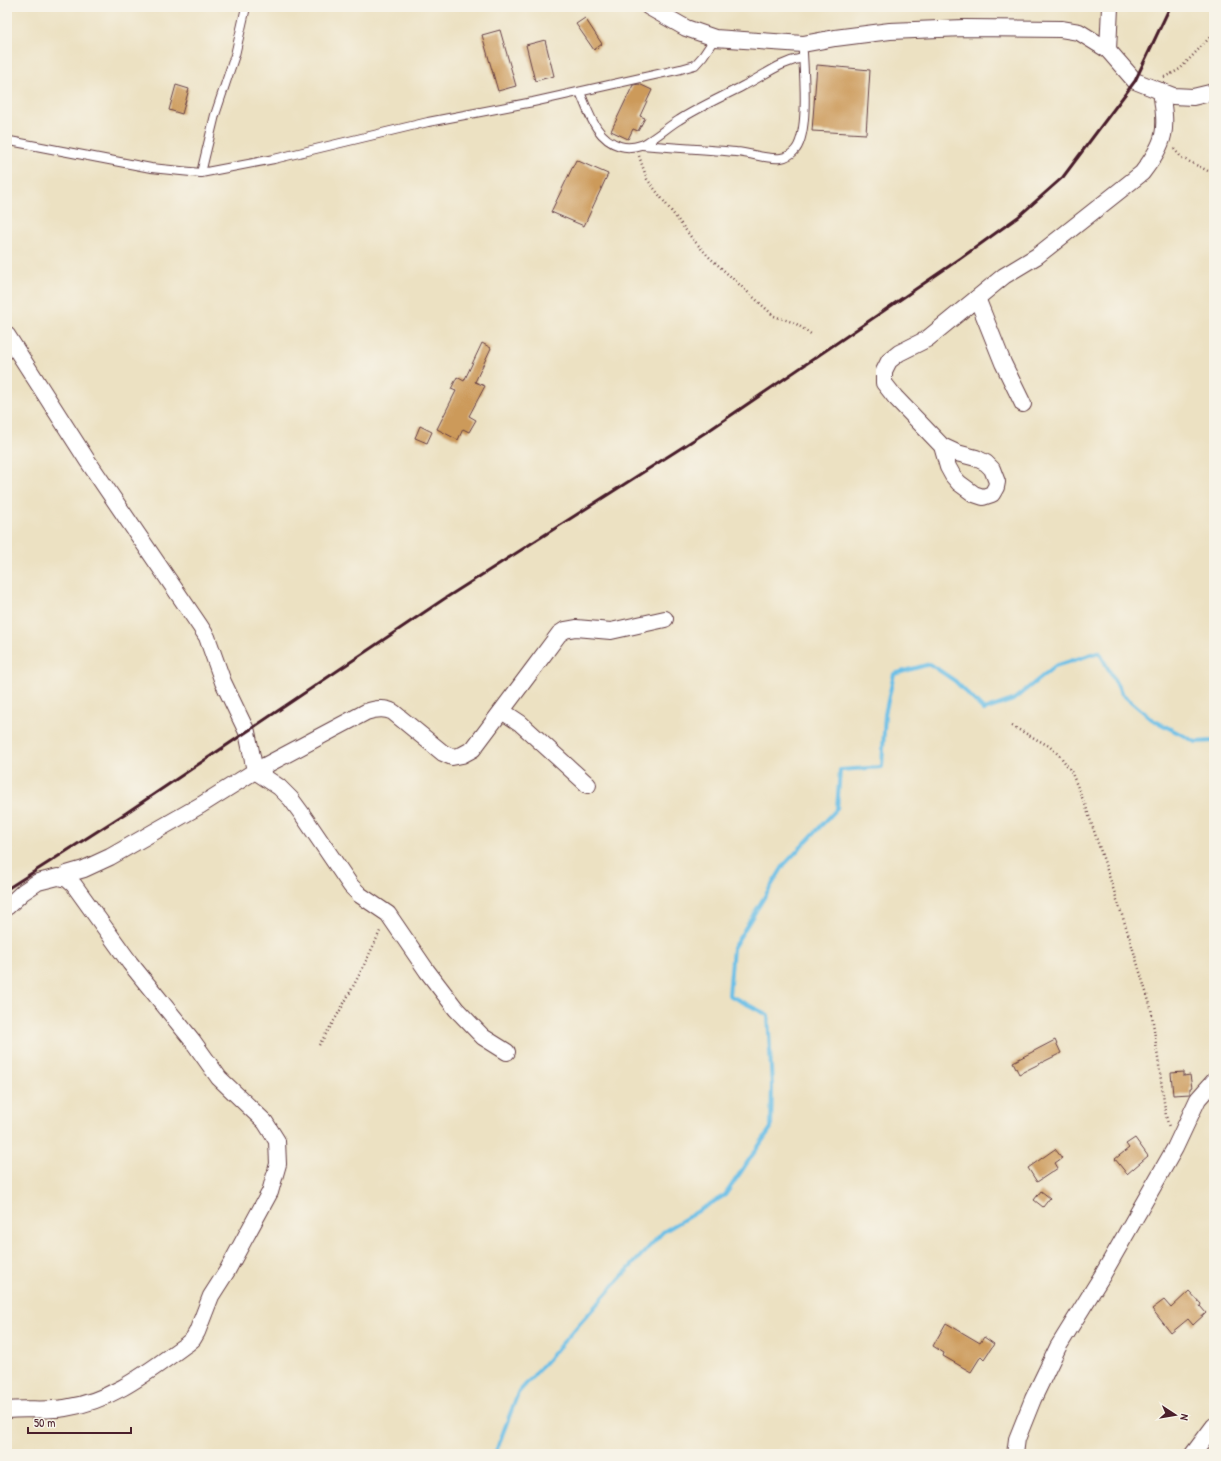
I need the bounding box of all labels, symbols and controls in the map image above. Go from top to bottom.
north arrow [1155,1395,1195,1435]
scale bar [28,1409,131,1435]
text: N [1177,1413,1192,1422]
text: 50 m [34,1414,55,1431]

